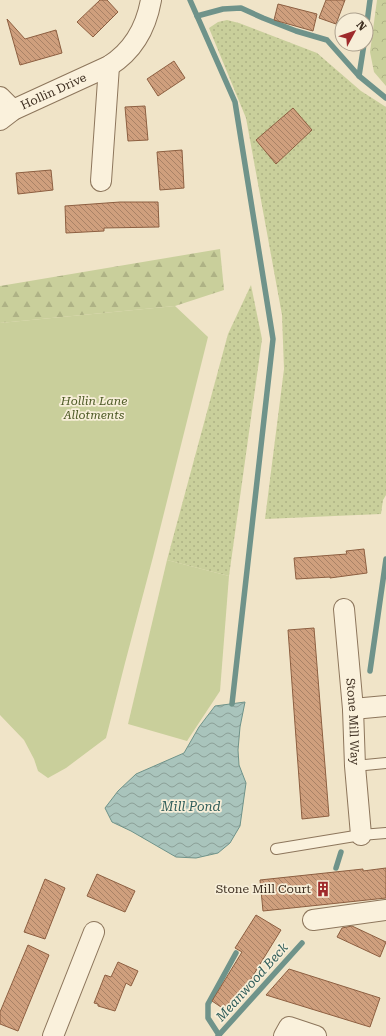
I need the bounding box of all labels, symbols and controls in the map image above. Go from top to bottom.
north arrow [334,12,374,52]
text: N [354,18,369,34]
street label: Hollin Drive [18,70,89,113]
park label: Hollin Lane Allotments [60,394,127,422]
street label: Stone Mill Way [343,677,362,766]
water label: Mill Pond [160,799,221,814]
building icon: Stone Mill Court [314,880,332,898]
place label: Stone Mill Court [216,882,312,896]
water label: Meanwood Beck [212,939,292,1025]

